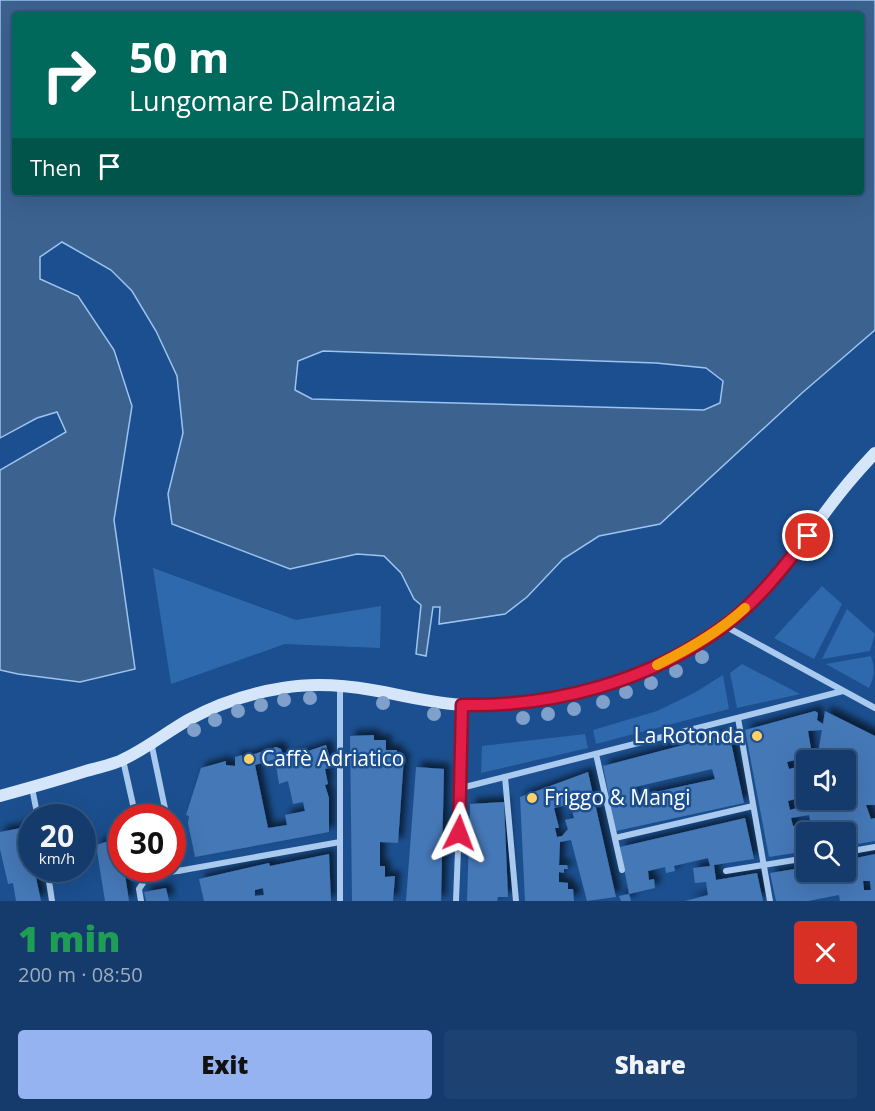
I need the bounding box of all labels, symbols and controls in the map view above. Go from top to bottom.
text: 50 m [129,28,229,85]
icon: right [30,36,108,114]
text: Lungomare Dalmazia [129,82,396,119]
icon: arrive [93,150,126,183]
text: Then [30,152,81,182]
pin [782,510,833,561]
icon: arrive [791,519,824,552]
place label: La Rotonda [634,721,745,749]
marker: La Rotonda [750,729,764,743]
place label: Caffè Adriatico [261,744,404,772]
map controls [796,750,856,882]
button: sound [796,750,856,810]
marker: Caffè Adriatico [242,752,256,766]
place label: Friggo & Mangi [544,783,691,811]
marker: Friggo & Mangi [525,791,539,805]
position arrow [427,801,491,865]
speed limit sign: 30 [108,804,186,882]
text: 20 [40,815,74,856]
button: search [796,822,856,882]
text: km/h [39,848,75,868]
text: 1 min [18,914,120,963]
button: close [794,921,857,984]
text: 200 m · 08:50 [18,961,143,988]
button: Exit [18,1030,432,1099]
button: Share [444,1030,857,1099]

